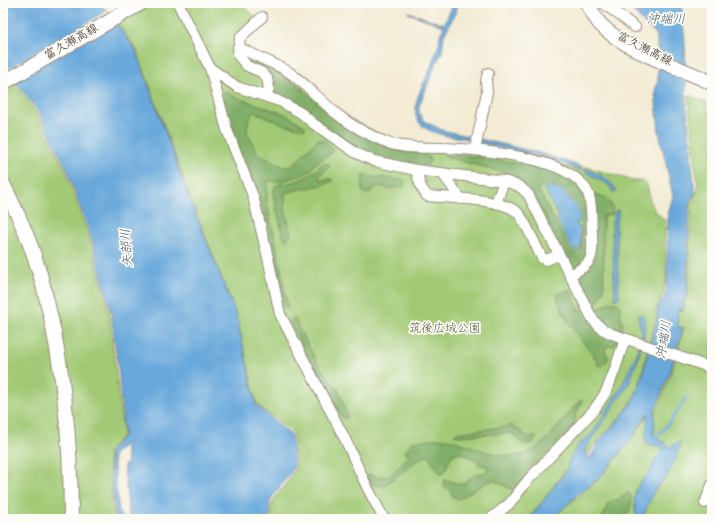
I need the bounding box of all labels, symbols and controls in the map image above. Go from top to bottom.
water label: 沖端川 [646,12,686,28]
street label: 富久瀬高線 [42,21,101,64]
street label: 富久瀬高線 [614,29,674,70]
water label: 矢部川 [118,228,137,268]
water label: 沖端川 [654,319,675,360]
park label: 筑後広域公園 [409,322,481,337]

